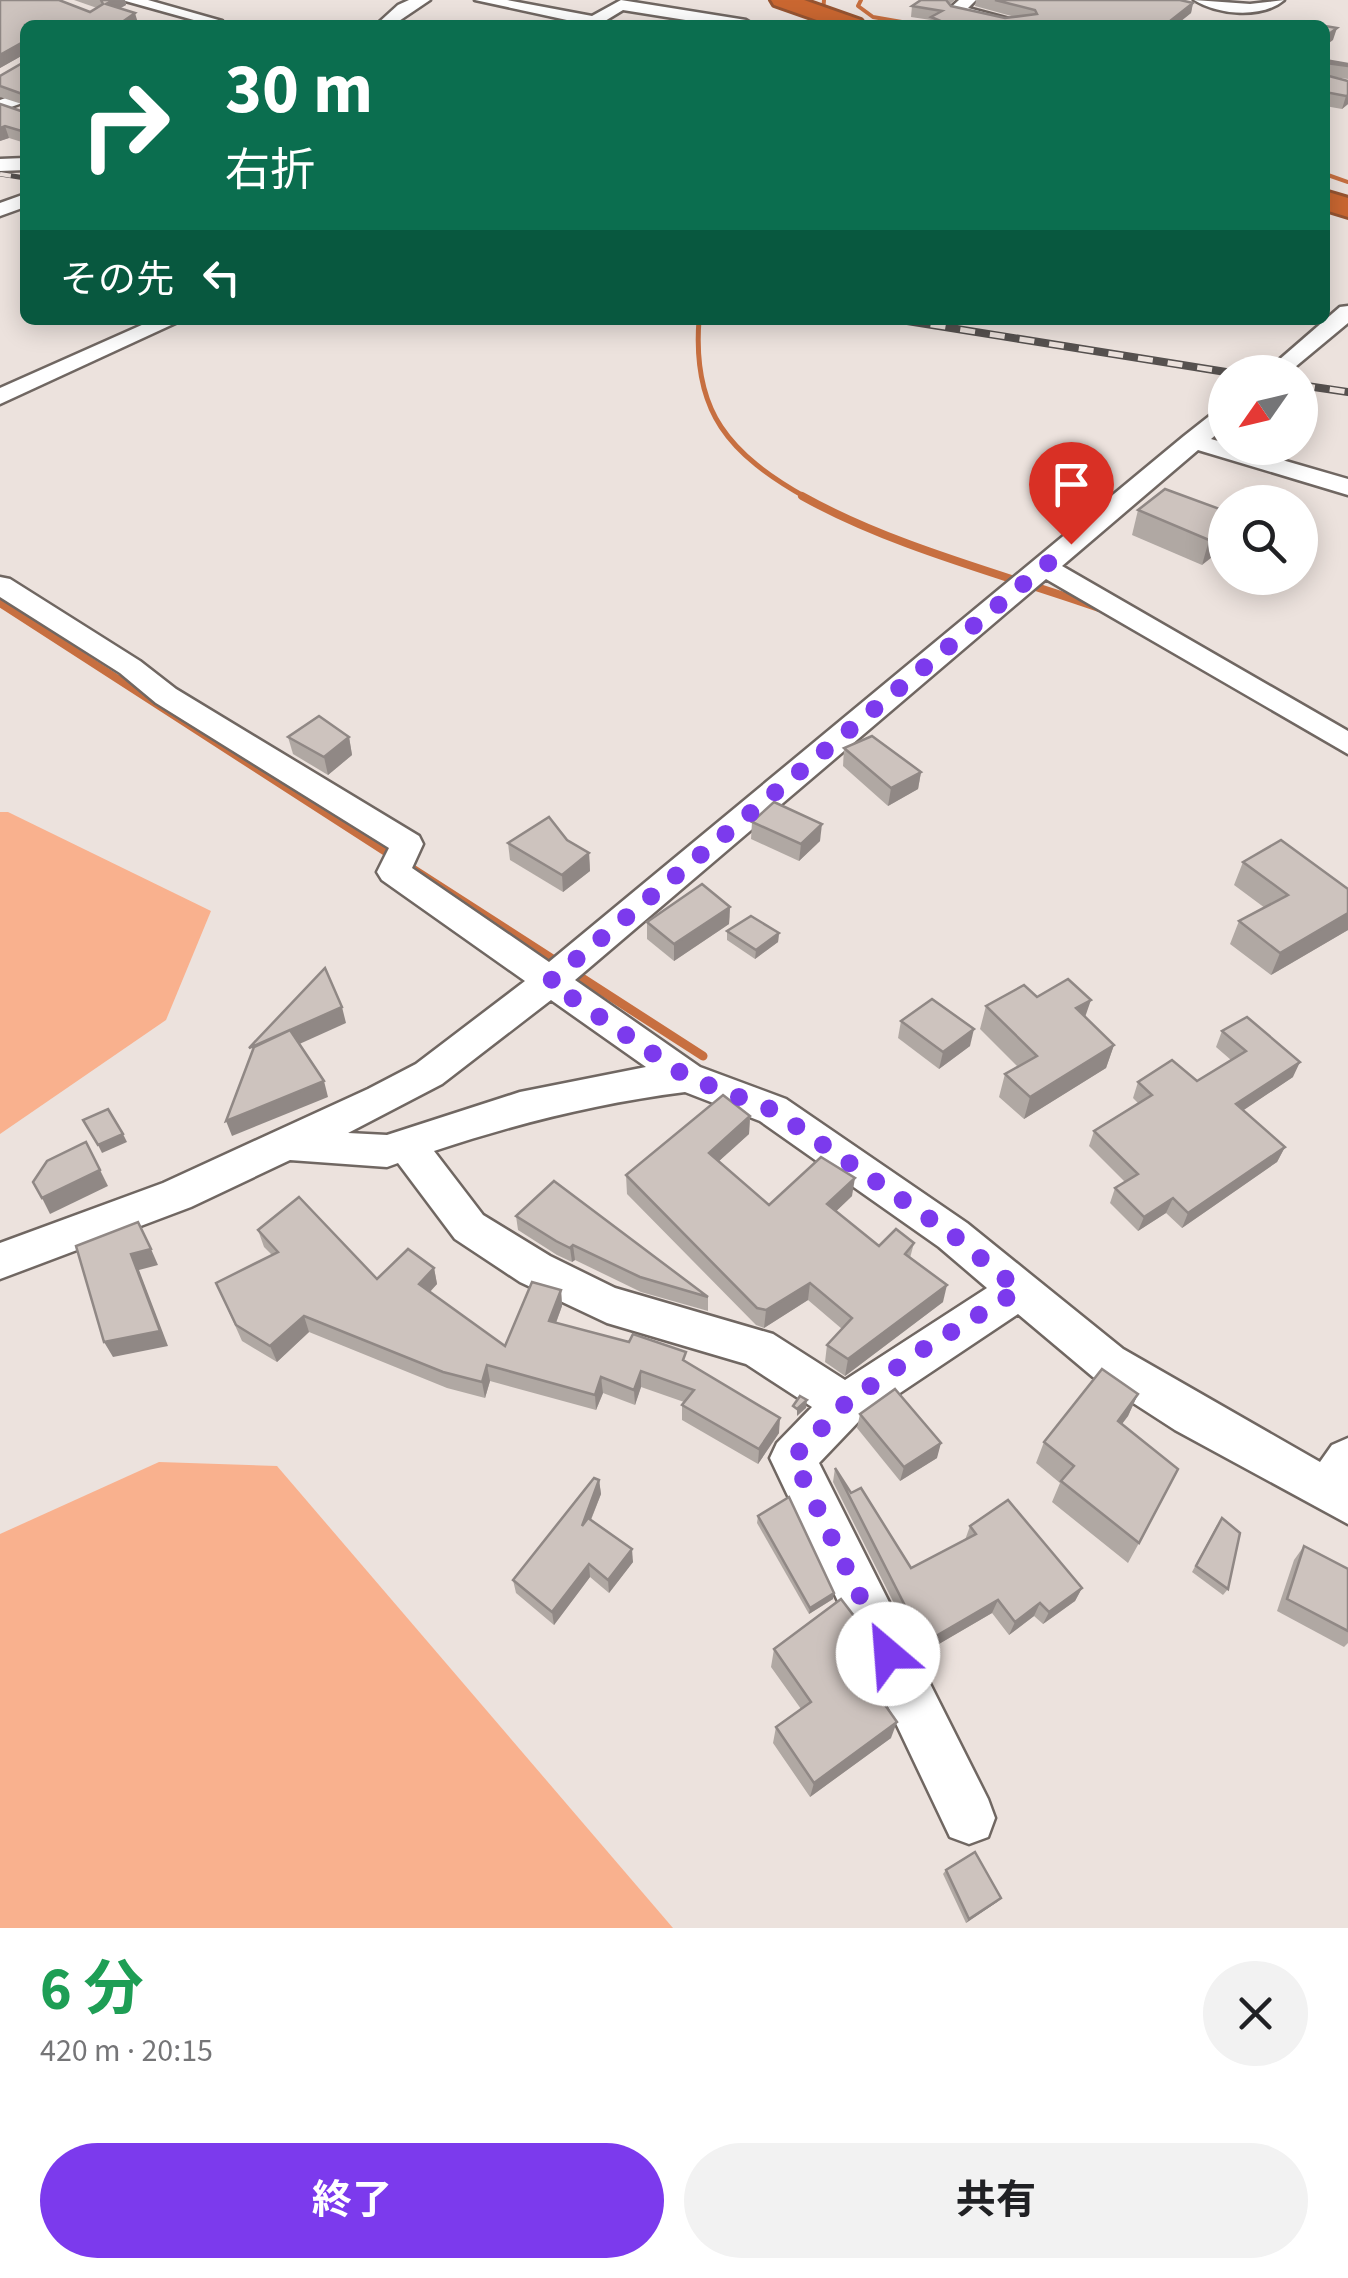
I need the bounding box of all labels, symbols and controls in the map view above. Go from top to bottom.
text: 30 m [225,40,373,140]
icon: right [60,60,190,190]
text: 右折 [225,139,315,203]
icon: left [194,250,249,305]
text: その先 [60,253,174,307]
north arrow [1208,355,1318,465]
map controls [1208,355,1318,595]
pin [1029,442,1114,545]
icon: arrive [1044,457,1099,512]
button: search [1208,485,1318,595]
position arrow [836,1602,940,1706]
text: 6 分 [40,1948,144,2033]
button: close [1203,1961,1308,2066]
text: 420 m · 20:15 [40,2028,213,2074]
button: 終了 [40,2143,664,2258]
button: 共有 [684,2143,1308,2258]

